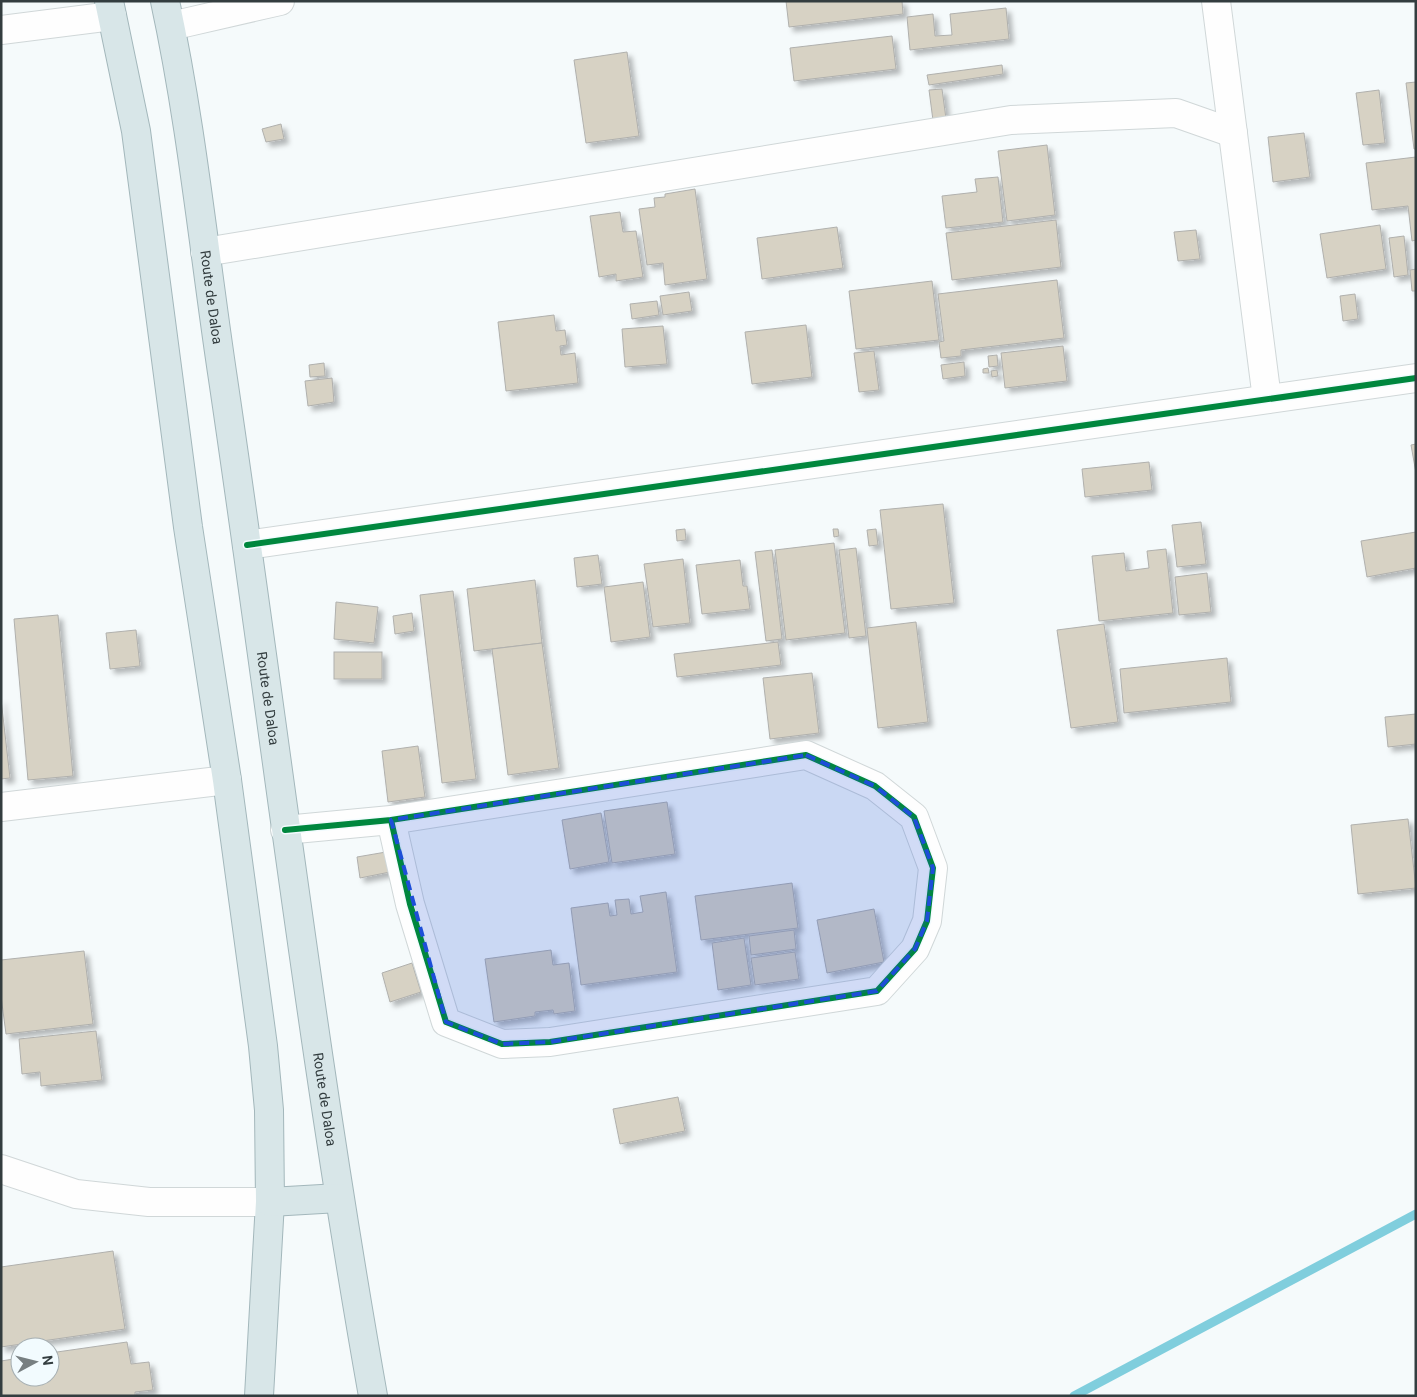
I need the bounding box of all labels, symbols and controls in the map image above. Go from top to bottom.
street label: Route de Daloa [197,249,226,345]
street label: Route de Daloa [254,650,282,746]
street label: Route de Daloa [310,1051,340,1147]
north arrow [10,1337,60,1387]
text: N [39,1355,56,1366]

